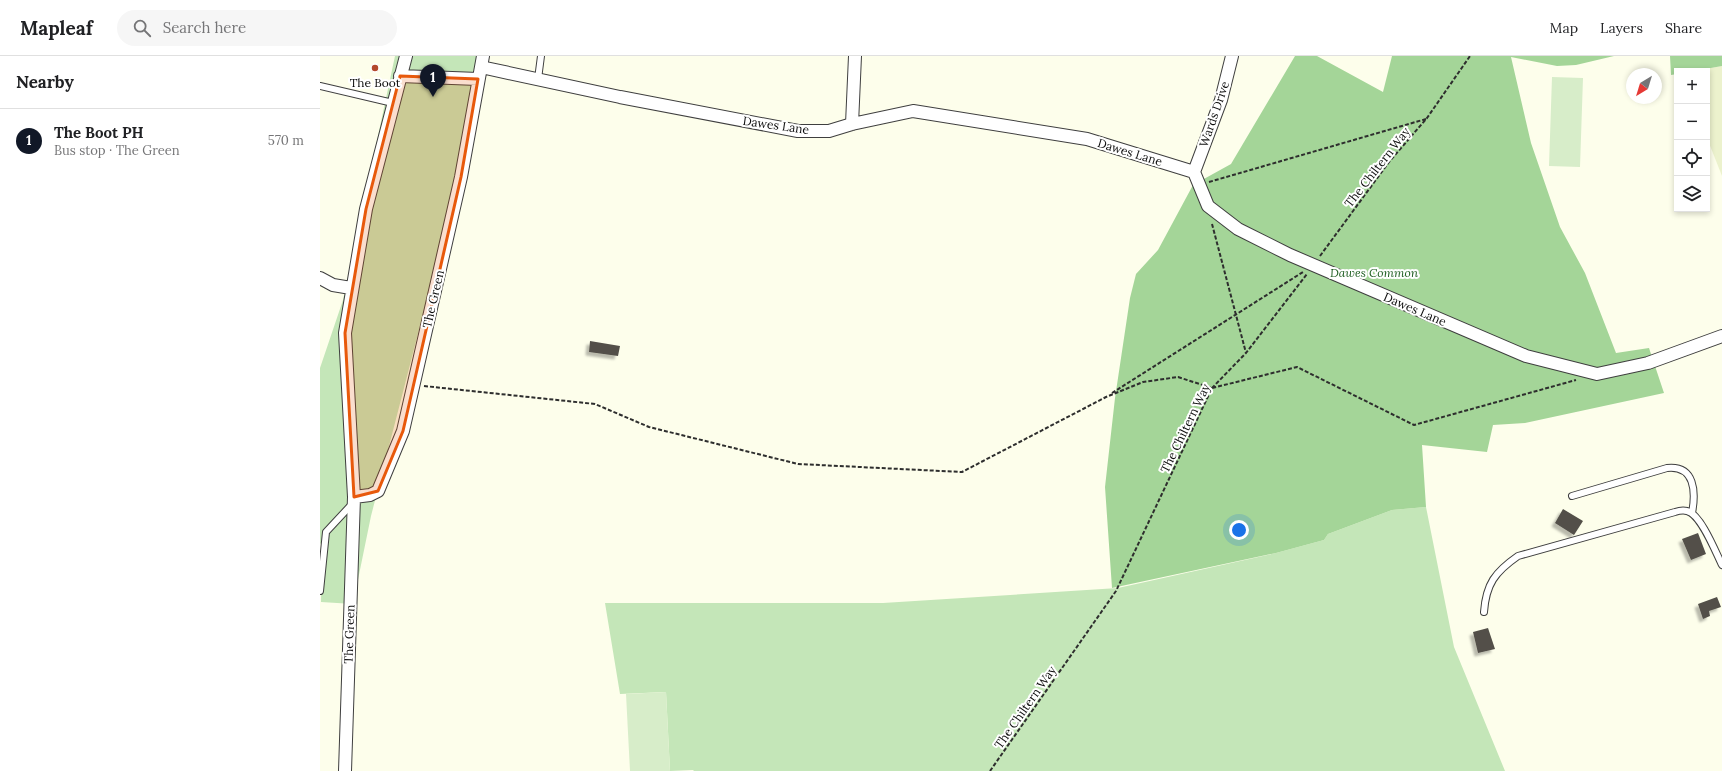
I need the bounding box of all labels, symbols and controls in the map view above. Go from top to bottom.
search box [117,10,397,46]
text: Mapleaf [20,16,93,40]
icon: search [131,17,153,39]
text: Search here [163,18,246,37]
text: Map [1550,19,1578,37]
text: Layers [1600,19,1643,37]
text: Share [1665,19,1702,37]
marker: The Boot [370,63,380,73]
pin: 1 [420,64,446,97]
north arrow [1626,68,1662,104]
map controls [1674,68,1710,212]
button: + [1674,68,1710,104]
text: Nearby [16,71,74,93]
place label: The Boot [350,75,401,90]
street label: Wards Drive [1196,79,1232,149]
button: − [1674,104,1710,140]
street label: Dawes Lane [742,113,811,137]
text: The Boot PH [54,123,144,142]
street label: The Chiltern Way [1341,123,1413,210]
text: 1 [26,132,32,149]
text: 570 m [268,132,304,149]
street label: Dawes Lane [1096,135,1165,169]
button: locate [1674,140,1710,176]
text: Bus stop · The Green [54,142,180,159]
button: layers [1674,176,1710,212]
park label: Dawes Common [1330,265,1419,280]
street label: The Green [419,269,447,329]
street label: Dawes Lane [1381,289,1449,329]
street label: The Chiltern Way [1157,380,1213,475]
your location [1229,520,1249,540]
street label: The Green [340,604,358,664]
street label: The Chiltern Way [991,662,1059,751]

